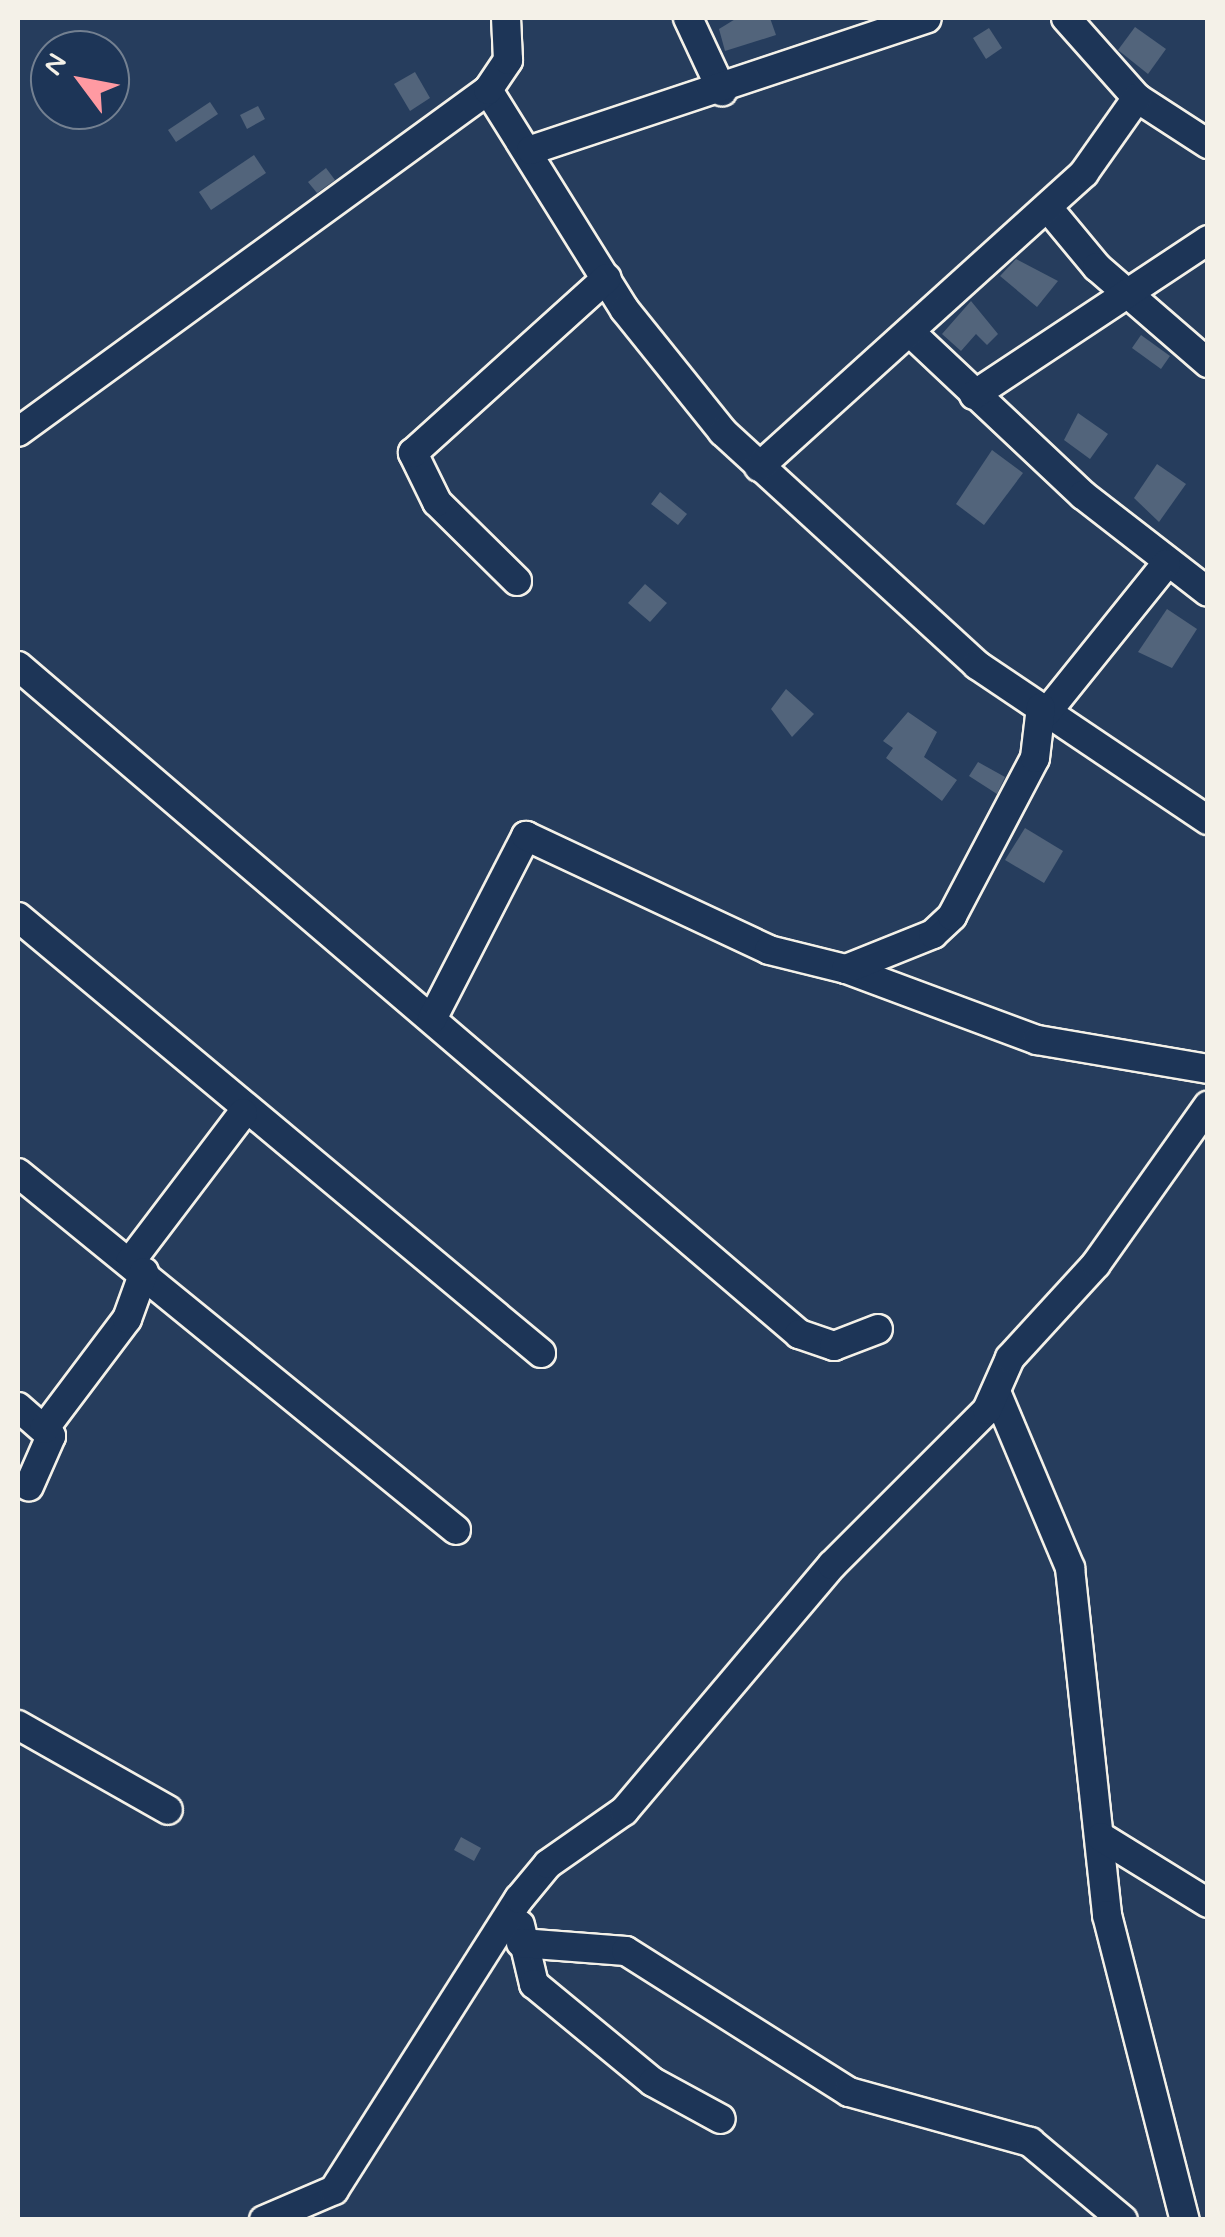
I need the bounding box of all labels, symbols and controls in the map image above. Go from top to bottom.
north arrow [30,30,130,130]
text: N [35,47,76,83]

